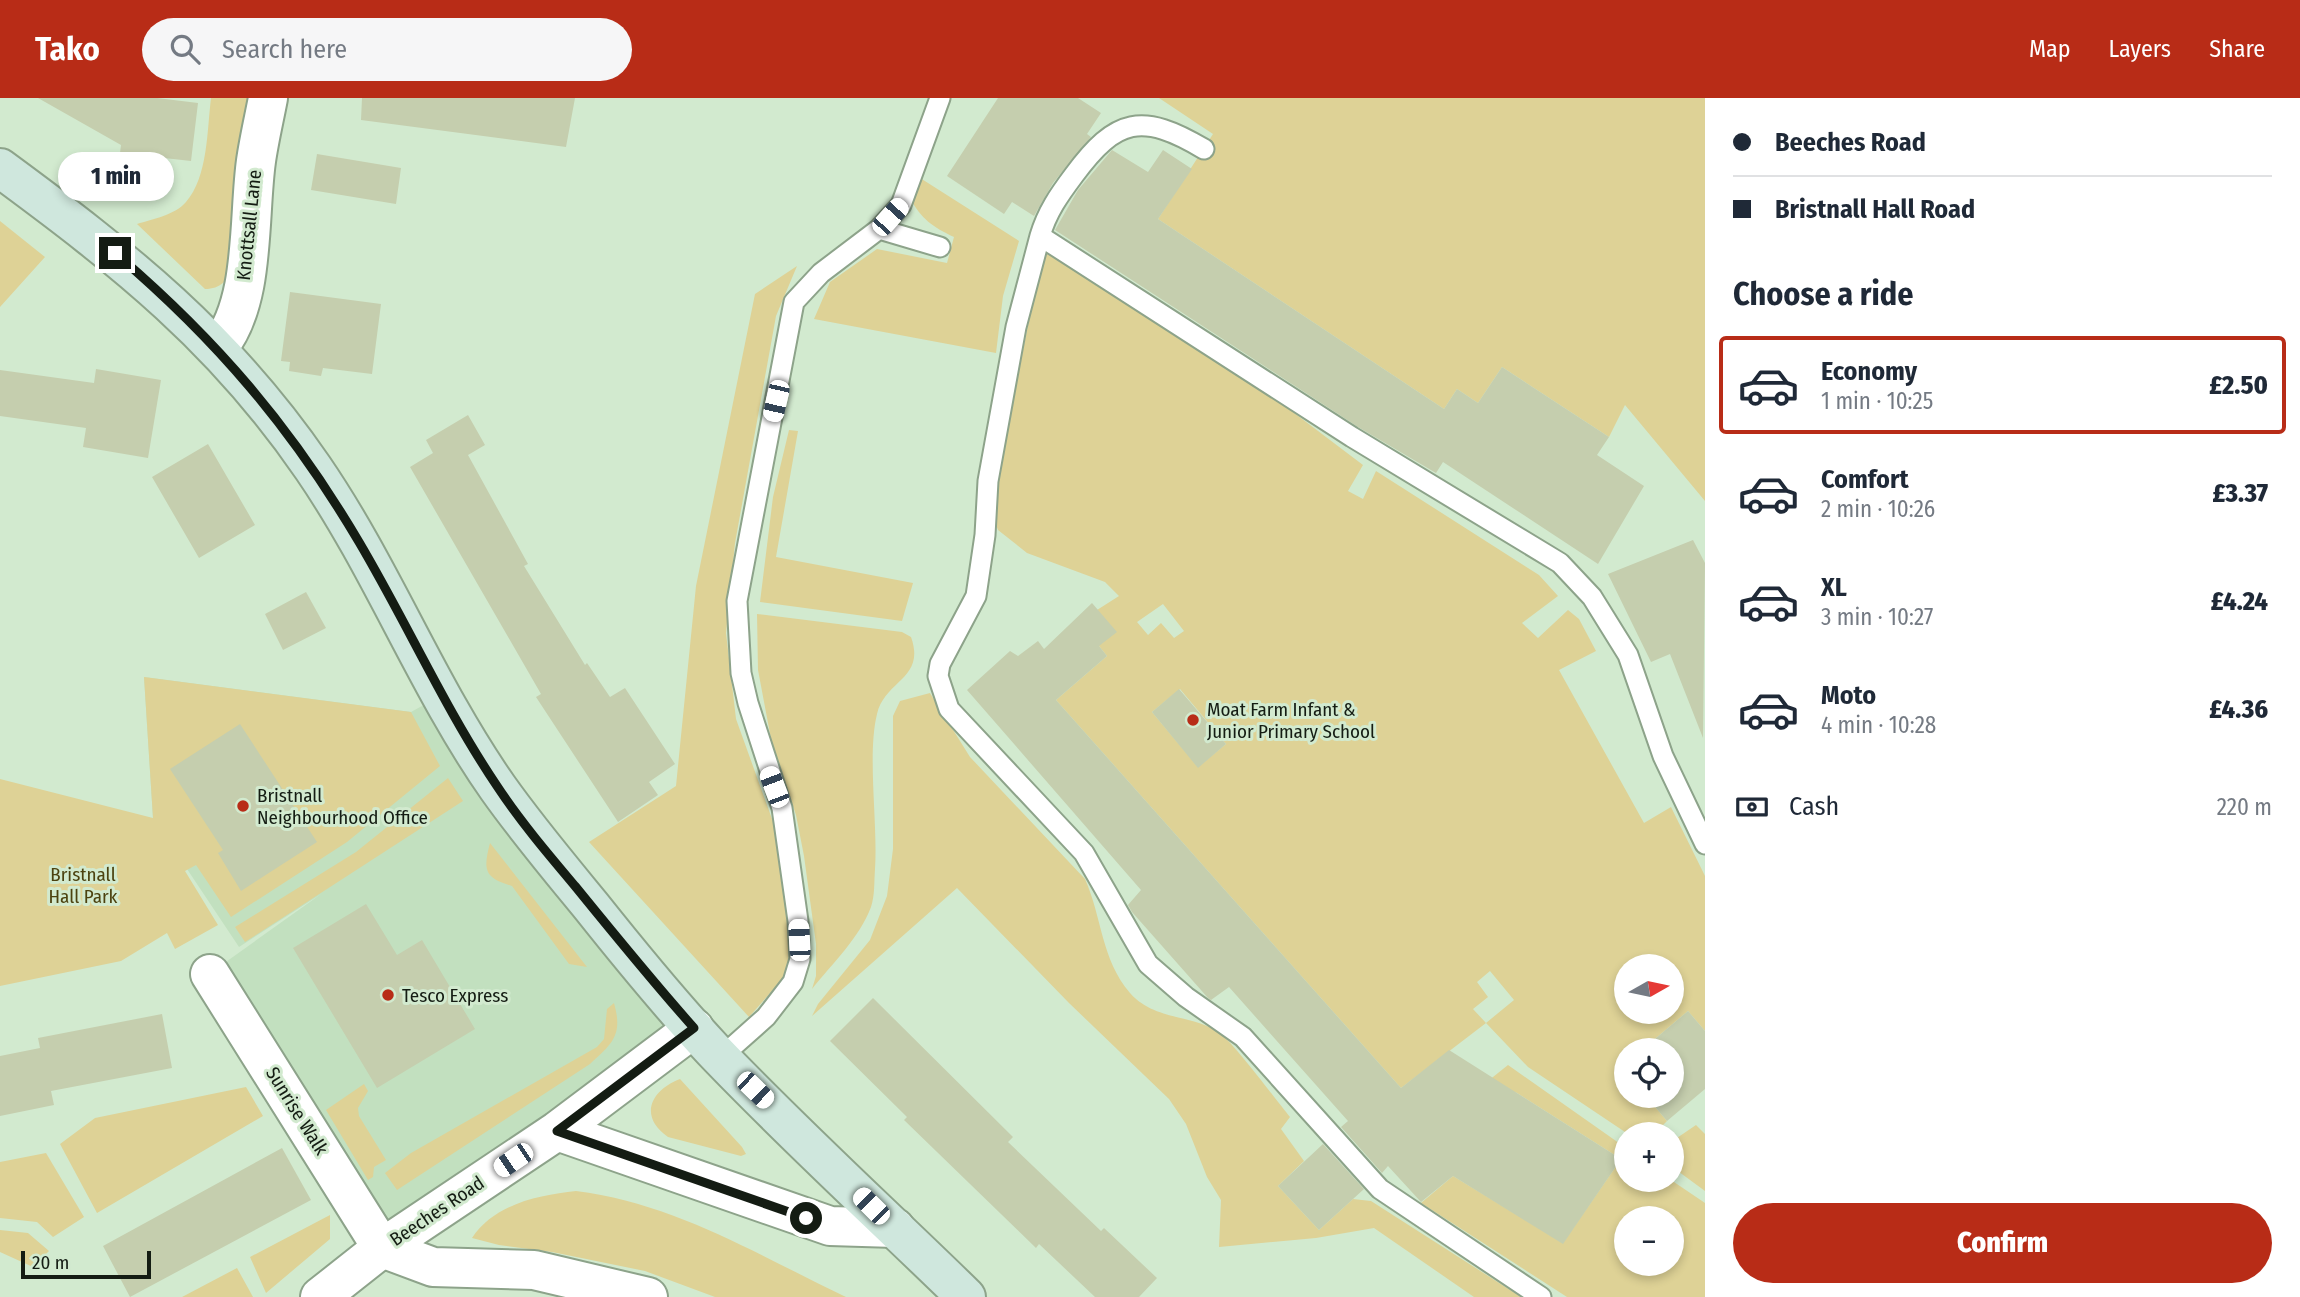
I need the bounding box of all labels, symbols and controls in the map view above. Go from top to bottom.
search box [142,18,632,81]
text: Tako [35,29,100,69]
icon: search [166,30,204,68]
text: Search here [222,34,347,65]
text: Map [2029,35,2071,63]
text: Layers [2109,35,2171,63]
text: Share [2209,35,2265,63]
text: Beeches Road [1775,127,1926,158]
callout: 1 min [57,152,173,200]
text: 1 min [91,162,141,190]
street label: Knottsall Lane [232,169,266,281]
car [869,194,912,240]
text: Bristnall Hall Road [1775,194,1975,225]
route end [99,237,131,269]
text: Choose a ride [1733,275,1914,313]
icon: car [1737,354,1800,417]
text: Economy [1821,356,1917,387]
text: £2.50 [2209,370,2268,401]
car [762,378,791,424]
text: 1 min · 10:25 [1821,387,1933,415]
icon: car [1737,462,1800,525]
text: Comfort [1821,464,1909,495]
text: £3.37 [2213,478,2268,509]
text: 2 min · 10:26 [1821,495,1935,523]
icon: car [1737,570,1800,633]
text: XL [1821,572,1847,603]
text: £4.24 [2211,586,2268,617]
text: 3 min · 10:27 [1821,603,1933,631]
icon: car [1737,678,1800,741]
text: Moto [1821,680,1876,711]
text: £4.36 [2209,694,2268,725]
place label: Moat Farm Infant & Junior Primary School [1207,698,1375,743]
text: 4 min · 10:28 [1821,711,1936,739]
marker: Moat Farm Infant & Junior Primary School [1185,712,1201,728]
car [757,764,792,810]
place label: Bristnall Neighbourhood Office [257,784,428,829]
icon: cash [1733,788,1771,826]
text: Cash [1789,791,1839,822]
text: 220 m [2217,793,2272,821]
marker: Bristnall Neighbourhood Office [235,798,251,814]
park label: Bristnall Hall Park [49,863,118,908]
car [788,918,811,962]
north arrow [1614,954,1684,1024]
map controls [1614,954,1684,1276]
place label: Tesco Express [402,984,508,1007]
marker: Tesco Express [380,987,396,1003]
button: locate [1614,1038,1684,1108]
street label: Sunrise Walk [261,1063,333,1159]
car [733,1068,778,1112]
button: + [1614,1122,1684,1192]
car [490,1140,537,1180]
street label: Beeches Road [386,1171,488,1251]
car [849,1184,894,1228]
route start [790,1202,822,1234]
button: Confirm [1733,1203,2272,1283]
button: − [1614,1206,1684,1276]
scale bar [21,1248,150,1280]
text: 20 m [32,1251,69,1274]

